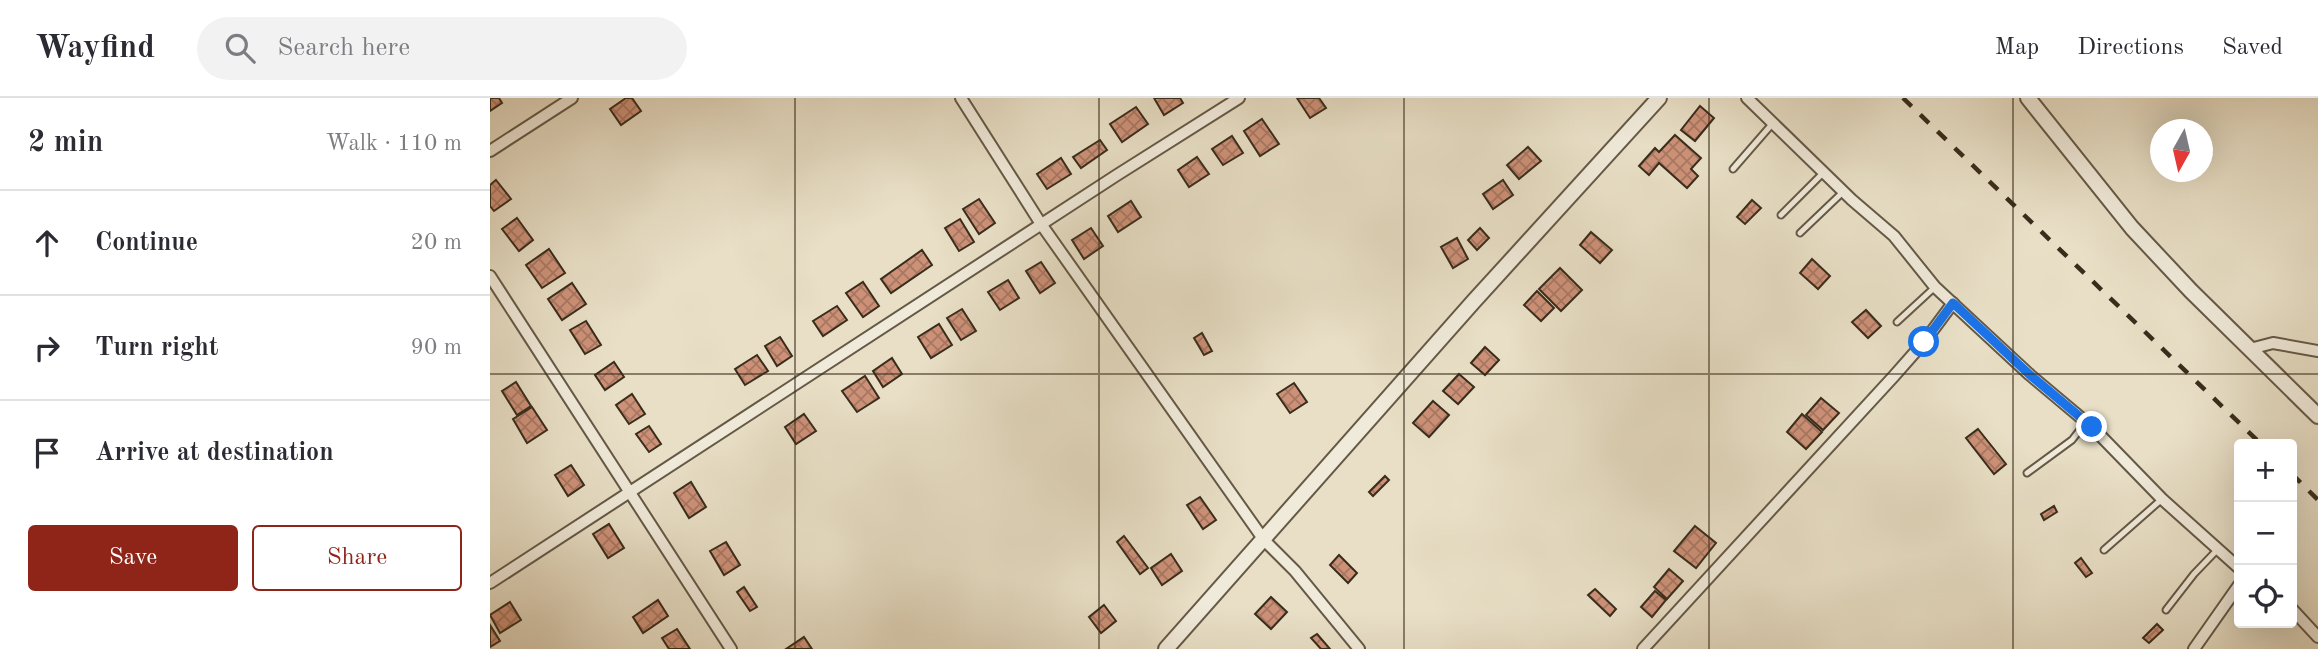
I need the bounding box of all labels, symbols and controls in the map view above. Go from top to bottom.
search box [197,17,687,80]
icon: search [221,29,259,67]
text: Wayfind [35,32,155,65]
text: Search here [277,35,410,61]
text: Map [1995,36,2039,60]
text: Directions [2077,36,2184,60]
text: Saved [2222,36,2283,60]
north arrow [2150,119,2213,182]
text: 2 min [28,128,103,158]
text: Walk · 110 m [326,132,462,155]
icon: ahead [28,224,66,262]
text: Continue [95,230,198,256]
text: 20 m [411,231,462,254]
route start [1908,326,1939,357]
icon: right [28,329,66,367]
text: Turn right [95,335,218,361]
text: 90 m [411,336,462,359]
route end [2076,411,2107,442]
icon: arrive [28,434,66,472]
map controls [2234,439,2297,628]
button: + [2234,439,2297,502]
text: Arrive at destination [95,440,334,466]
button: − [2234,502,2297,565]
button: Save [28,525,238,591]
button: Share [252,525,462,591]
button: locate [2234,565,2297,628]

